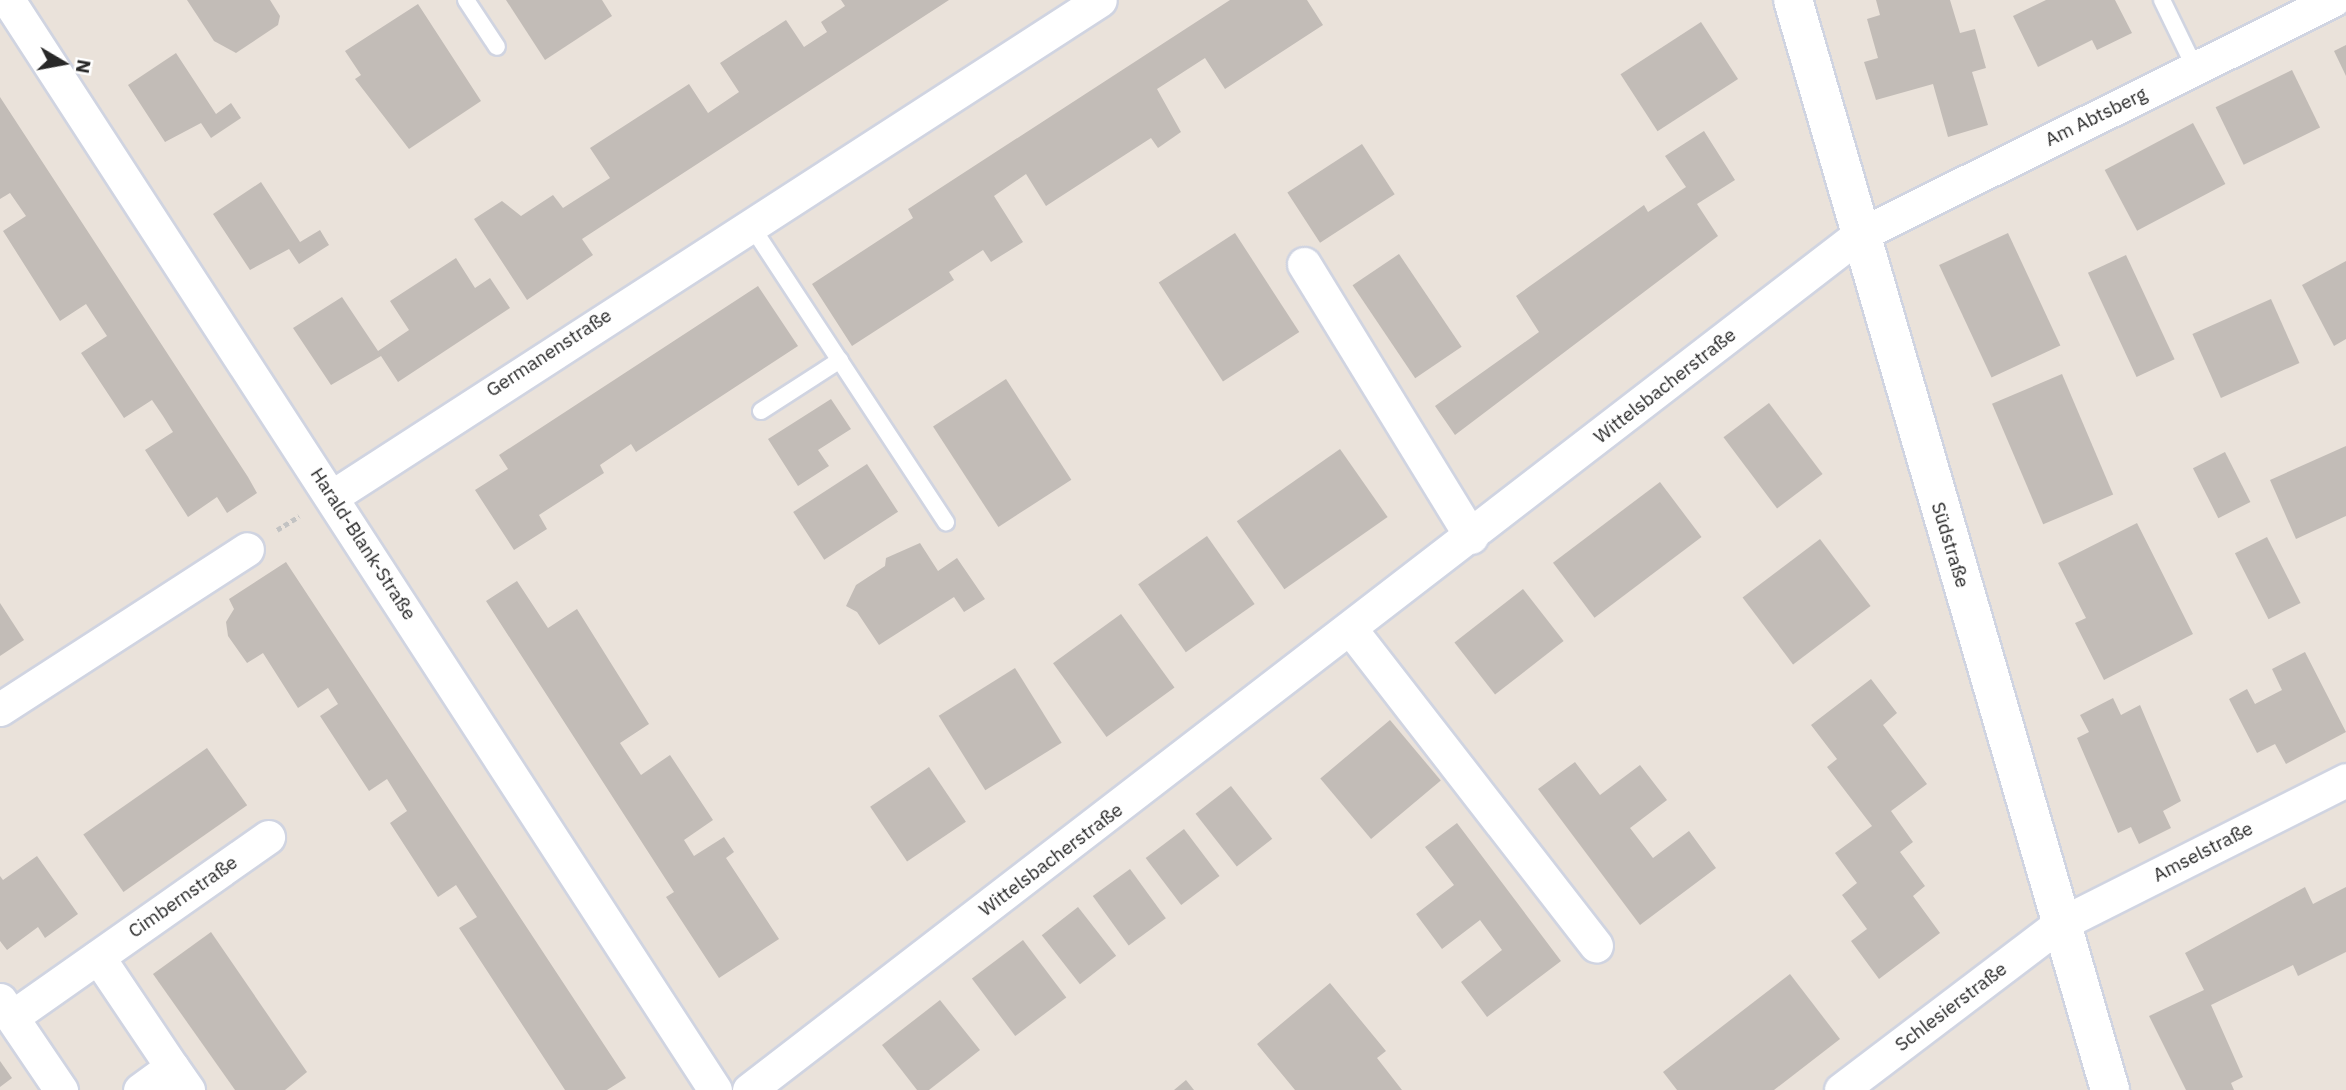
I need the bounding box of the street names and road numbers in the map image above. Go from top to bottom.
street label: Am Abtsberg [2041,83,2151,151]
street label: Germanenstraße [482,304,616,402]
street label: Wittelsbacherstraße [1589,323,1741,449]
street label: Harald-Blank-Straße [305,464,421,624]
street label: Südstraße [1926,499,1974,591]
street label: Wittelsbacherstraße [975,799,1127,921]
street label: Amselstraße [2149,817,2257,887]
street label: Cimbernstraße [124,851,242,943]
street label: Schlesierstraße [1891,958,2011,1056]

